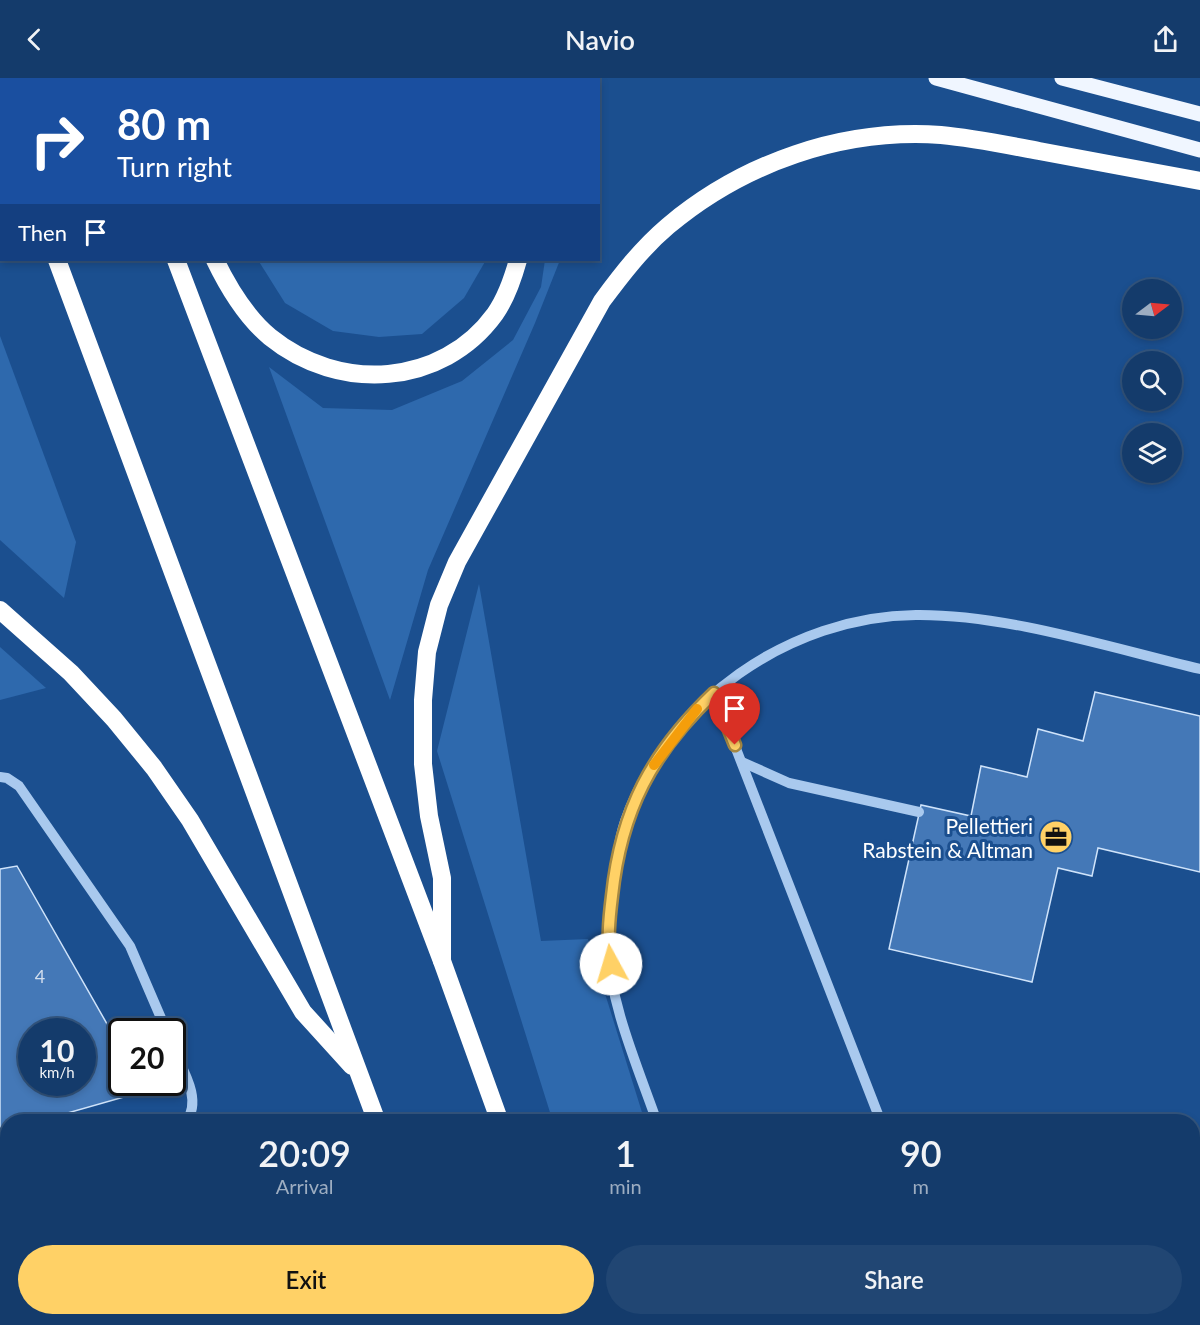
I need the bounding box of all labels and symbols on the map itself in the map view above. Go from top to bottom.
north arrow [1122,279,1182,339]
pin [709,683,760,745]
place label: Pellettieri Rabstein & Altman [862,813,1033,862]
office icon: Pellettieri Rabstein & Altman [1038,819,1074,855]
position arrow [579,932,643,996]
house number: 4 [35,965,45,987]
speed limit sign: 20 [108,1018,186,1096]

